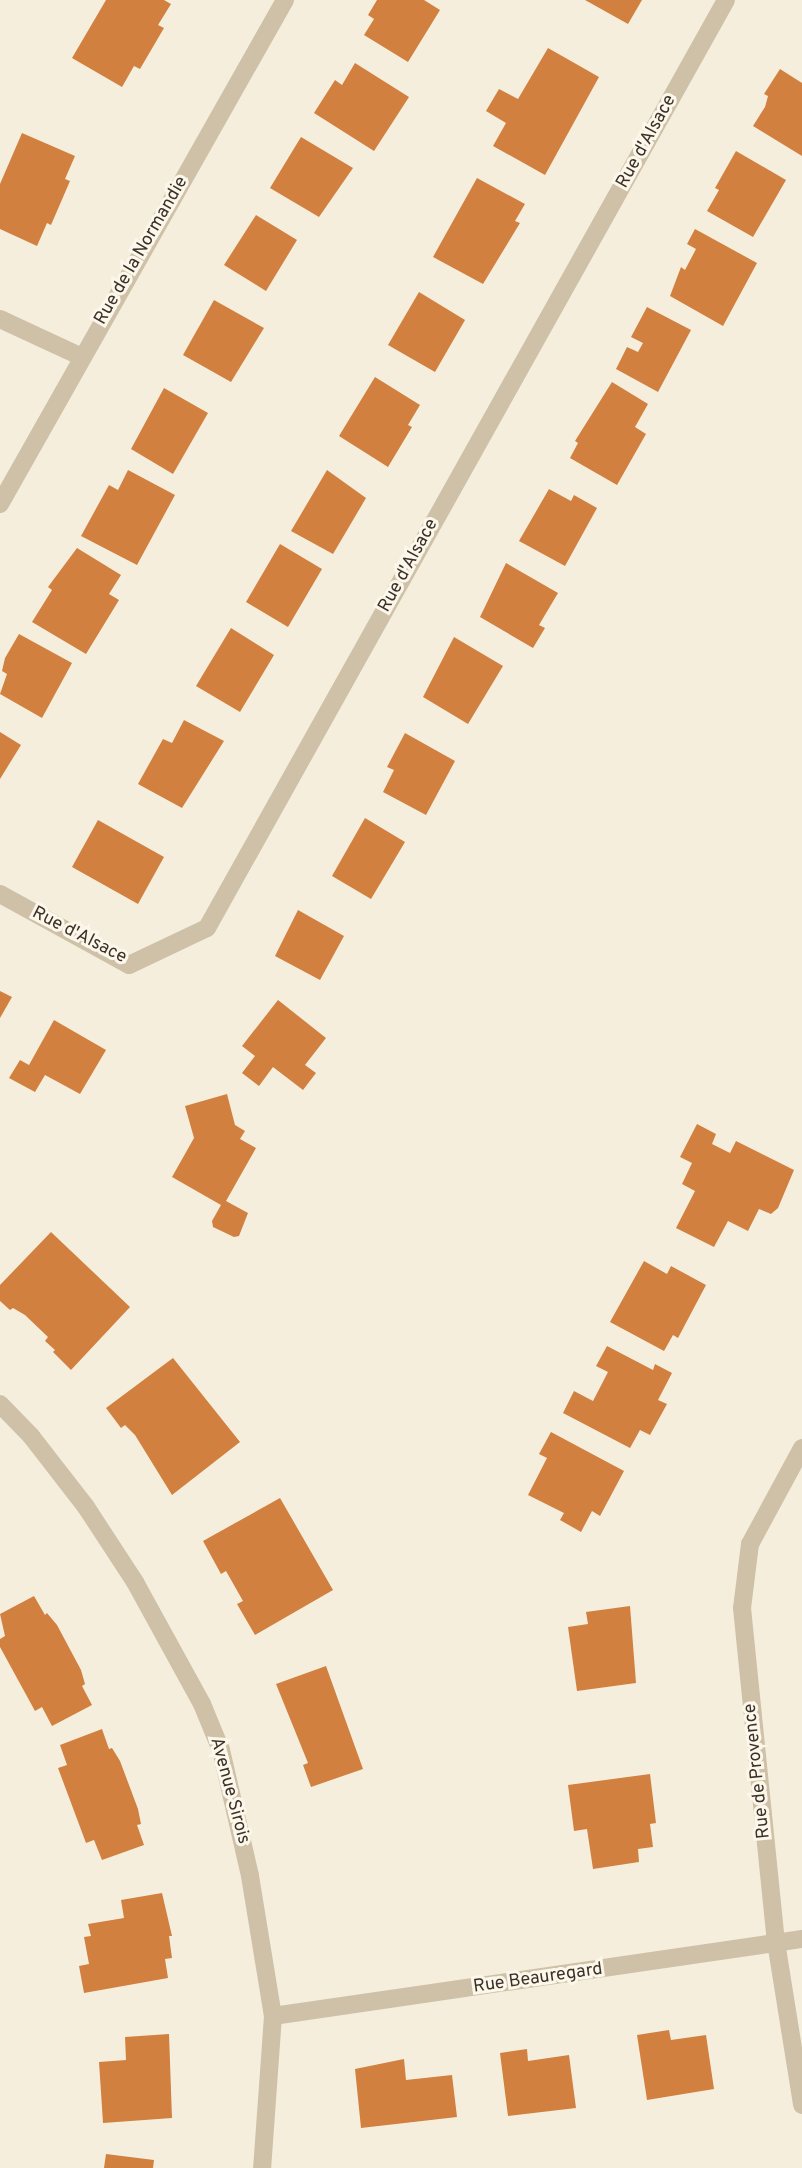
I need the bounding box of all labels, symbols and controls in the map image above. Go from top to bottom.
street label: Rue d'Alsace [612,92,682,192]
street label: Rue de la Normandie [91,173,193,329]
street label: Rue d'Alsace [374,516,444,616]
street label: Rue d'Alsace [28,903,130,969]
street label: Rue de Provence [740,1702,776,1840]
street label: Avenue Sirois [204,1735,254,1847]
street label: Rue Beauregard [472,1959,604,1999]

